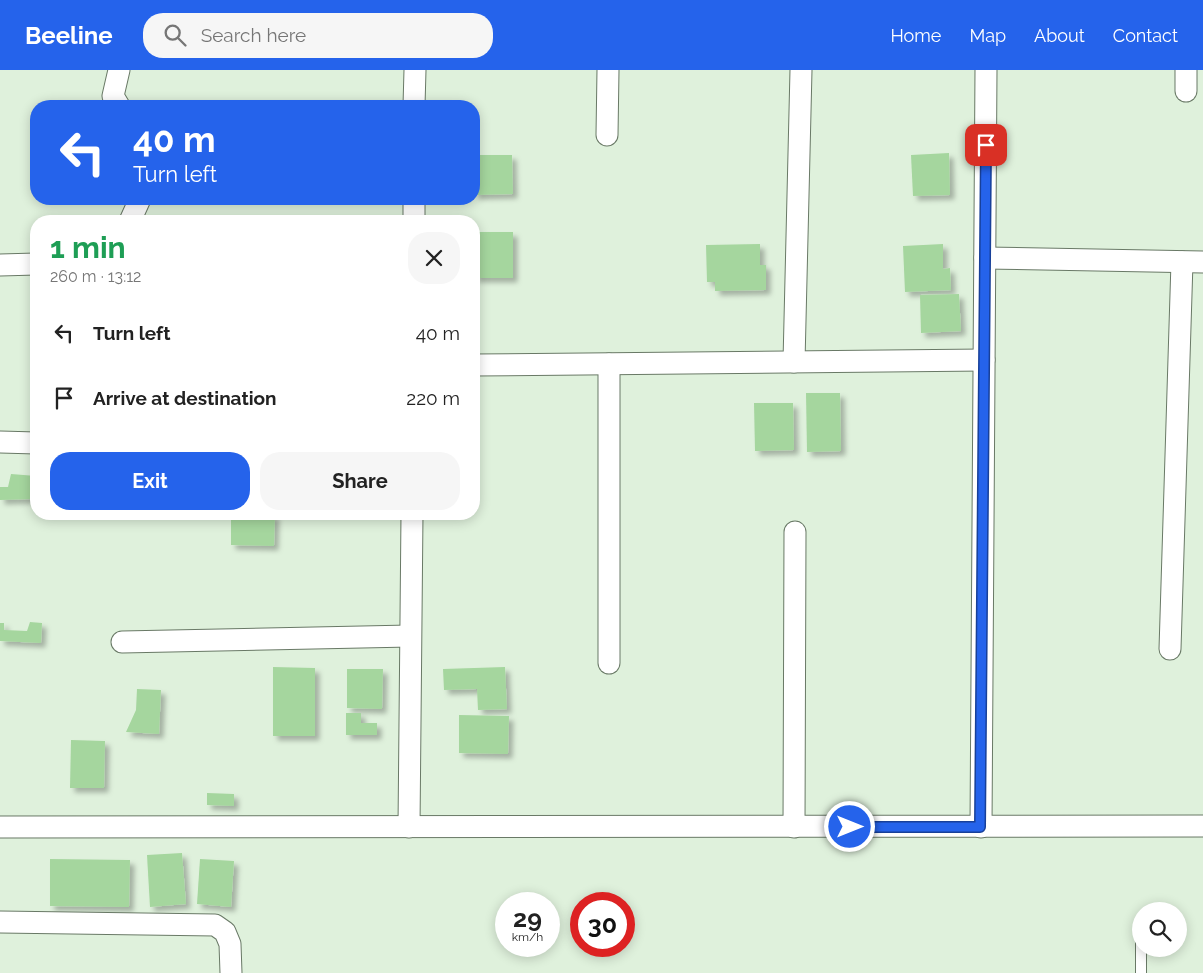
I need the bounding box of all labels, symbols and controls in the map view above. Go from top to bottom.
search box [143,13,493,58]
text: Beeline [25,21,113,50]
icon: search [161,21,189,49]
text: Search here [201,24,306,46]
text: Home [890,25,941,46]
text: Map [969,25,1006,46]
text: About [1034,25,1085,46]
text: Contact [1113,25,1178,46]
text: 40 m [133,119,215,160]
icon: left [50,120,115,185]
pin [965,124,1007,166]
icon: arrive [972,131,1000,159]
text: Turn left [133,161,217,187]
text: 1 min [50,230,126,265]
button: close [408,232,460,284]
text: 260 m · 13:12 [50,267,141,286]
icon: left [50,319,78,347]
text: Turn left [93,322,170,344]
text: 40 m [416,322,460,344]
icon: arrive [50,384,78,412]
text: Arrive at destination [93,387,277,409]
text: 220 m [406,387,460,409]
button: Exit [50,452,250,510]
button: Share [260,452,460,510]
position arrow [823,800,875,852]
speed limit sign: 30 [570,892,635,957]
map controls [1132,902,1187,957]
button: search [1132,902,1187,957]
text: 29 [513,903,542,933]
text: km/h [512,930,543,944]

